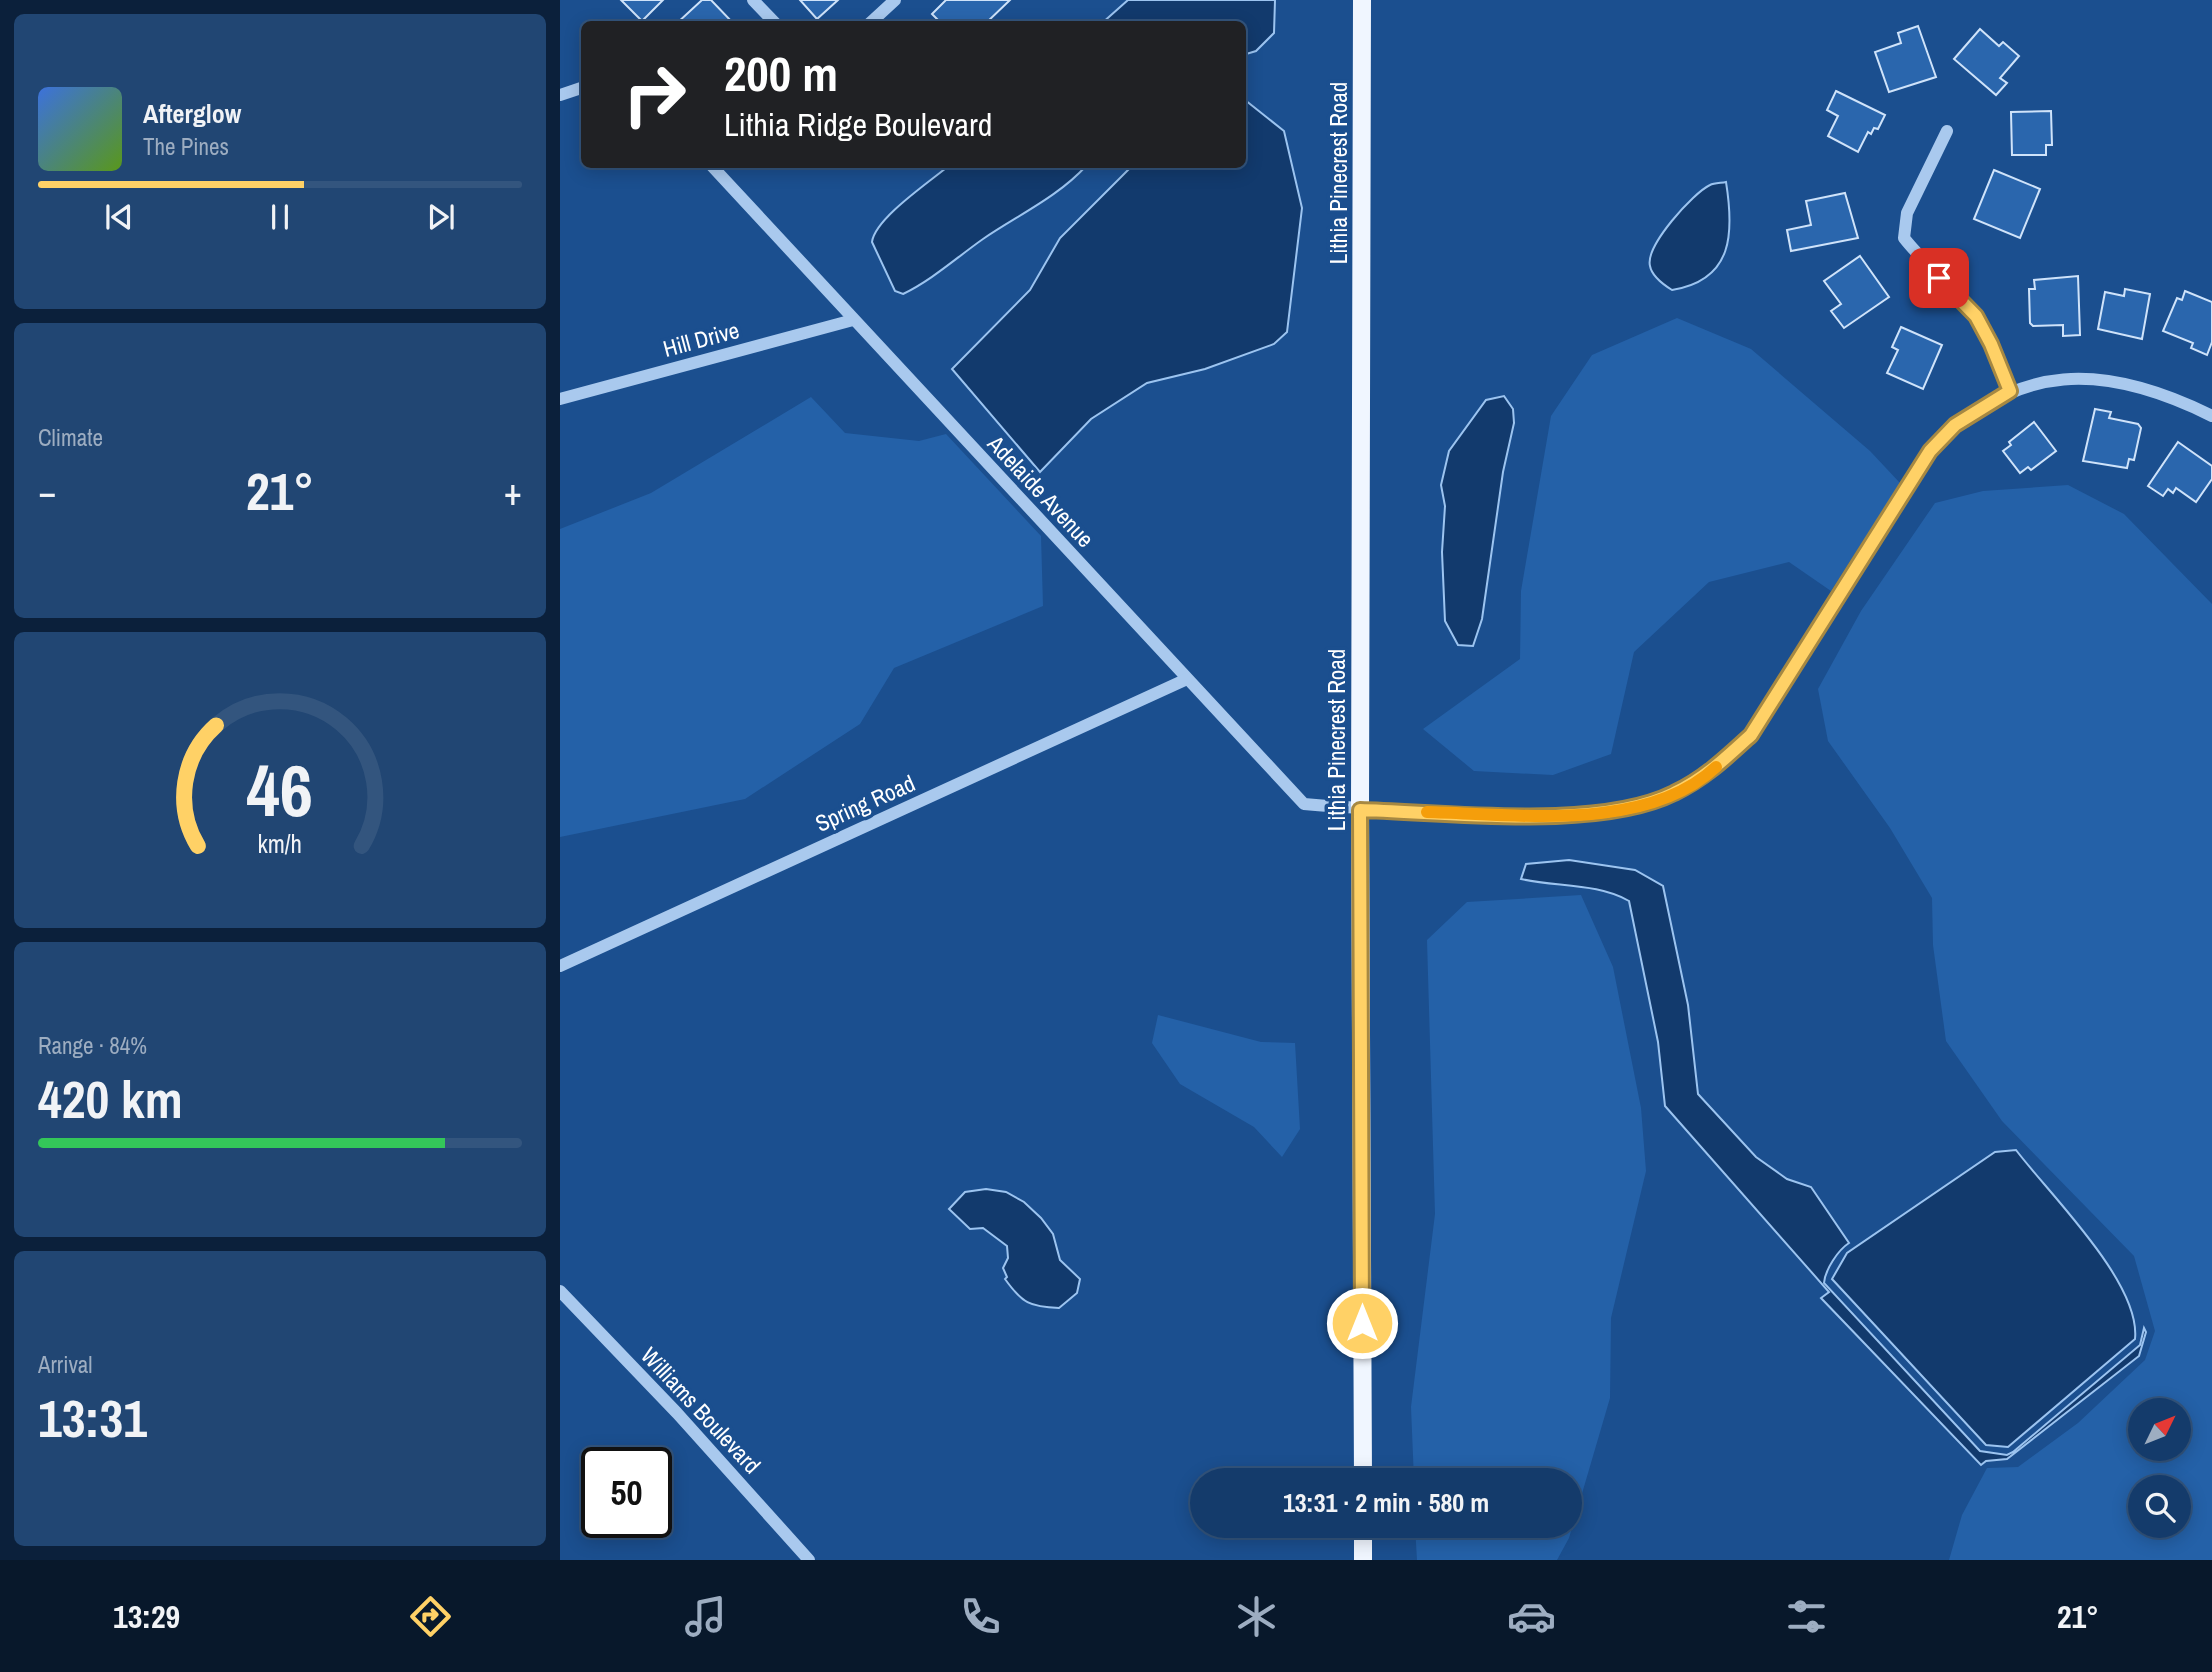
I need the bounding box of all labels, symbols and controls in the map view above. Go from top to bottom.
text: 200 m [724,40,838,106]
icon: right [609,49,700,140]
street label: Lithia Pinecrest Road [1323,82,1354,264]
text: Afterglow [143,96,241,131]
text: Lithia Ridge Boulevard [724,103,992,146]
text: The Pines [143,131,229,162]
icon: previous [100,198,138,236]
icon: pause [261,198,299,236]
icon: next [422,198,460,236]
pin [1909,248,1969,308]
icon: arrive [1920,259,1958,297]
street label: Hill Drive [660,314,742,364]
text: Climate [38,422,103,453]
street label: Adelaide Avenue [980,428,1101,554]
text: 21° [246,456,314,526]
text: − [38,466,56,517]
text: + [504,466,522,517]
street label: Lithia Pinecrest Road [1321,649,1352,831]
text: 46 [247,741,313,839]
street label: Spring Road [810,767,920,839]
text: km/h [258,827,302,861]
text: Range · 84% [38,1030,147,1061]
text: 420 km [38,1064,183,1134]
position arrow [1325,1286,1399,1360]
street label: Williams Boulevard [634,1340,768,1480]
text: Arrival [38,1349,93,1380]
text: 13:31 [38,1383,147,1453]
north arrow [2128,1398,2191,1461]
map controls [2128,1398,2191,1538]
speed limit sign: 50 [581,1447,672,1538]
button: search [2128,1475,2191,1538]
text: 13:31 · 2 min · 580 m [1283,1485,1489,1520]
icon: directions [406,1592,455,1641]
icon: music [681,1592,730,1641]
icon: phone [956,1592,1005,1641]
icon: climate [1232,1592,1281,1641]
icon: car [1507,1592,1556,1641]
icon: filters [1782,1592,1831,1641]
text: 13:29 [113,1595,180,1638]
text: 21° [2057,1595,2099,1638]

